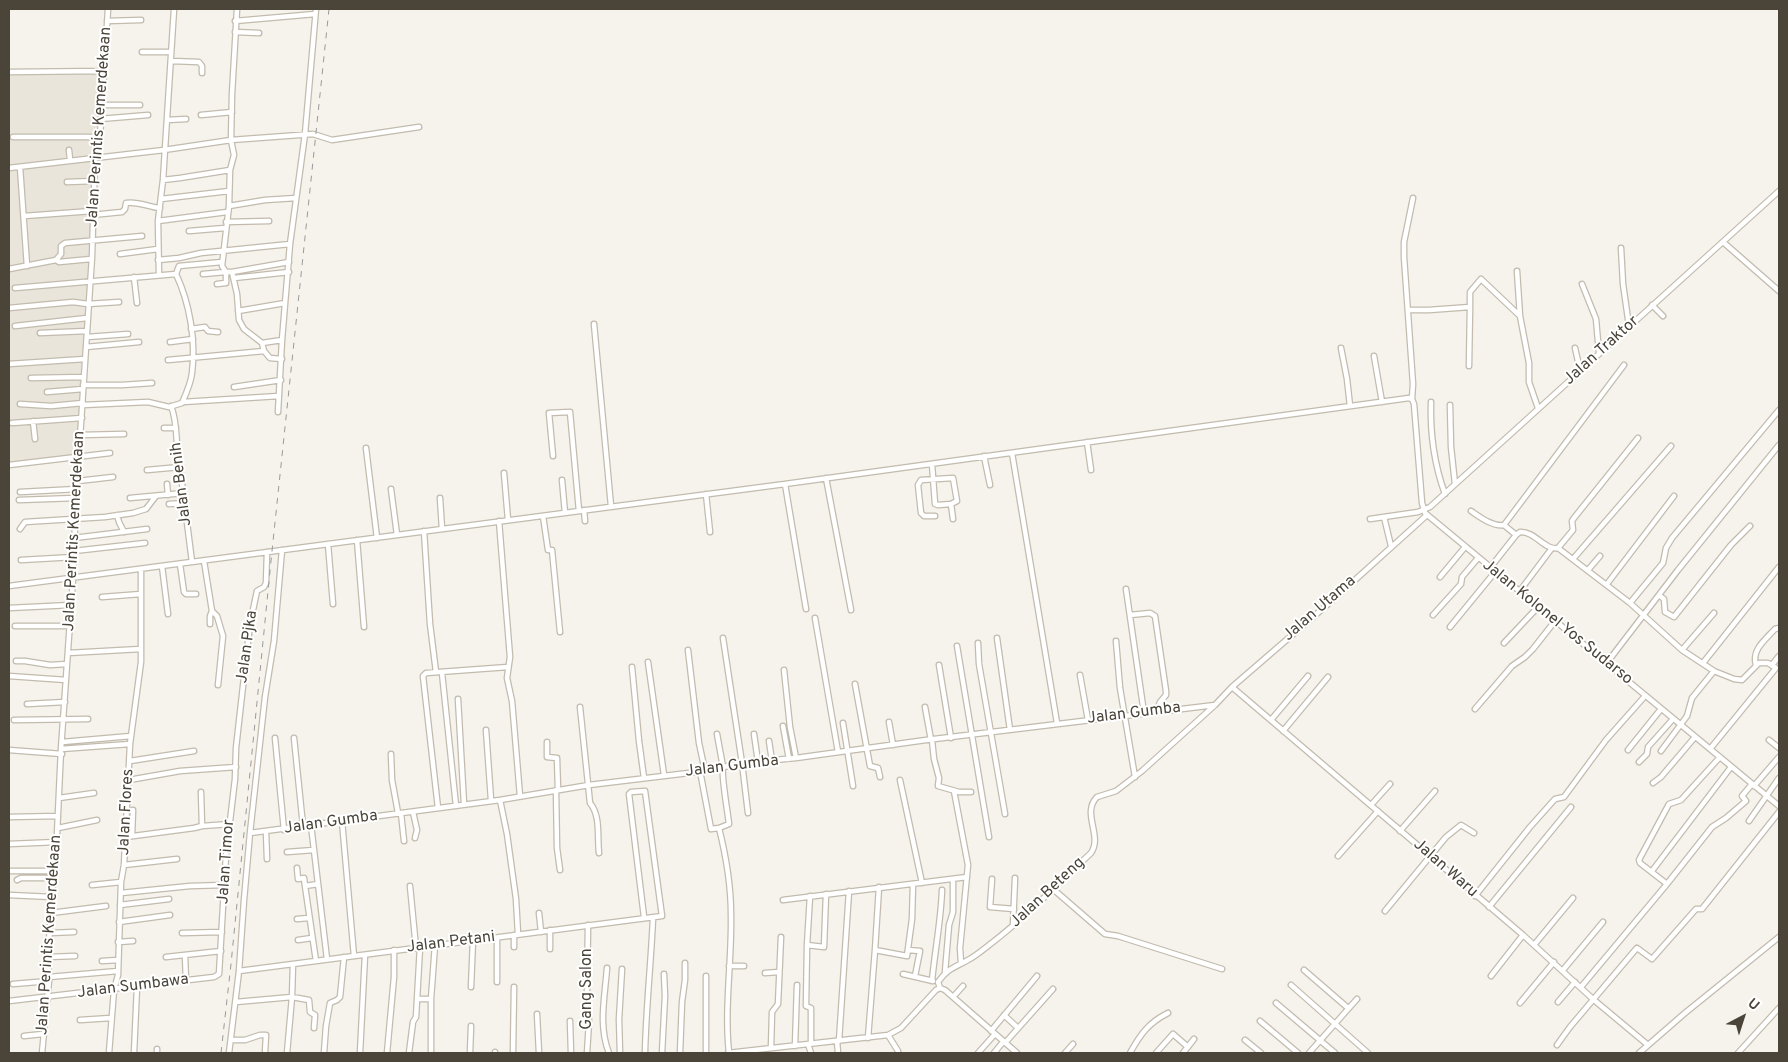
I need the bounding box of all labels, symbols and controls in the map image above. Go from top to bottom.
street label: Jalan Perintis Kemerdekaan [83,26,117,228]
street label: Jalan Traktor [1561,312,1643,390]
street label: Jalan Perintis Kemerdekaan [60,430,90,632]
street label: Jalan Benih [167,441,197,527]
street label: Jalan Kolonel Yos Sudarso [1478,556,1636,690]
street label: Jalan Utama [1280,572,1360,646]
street label: Jalan Pjka [233,609,263,685]
street label: Jalan Gumba [1086,699,1182,729]
street label: Jalan Gumba [684,752,780,782]
street label: Jalan Flores [115,768,139,856]
street label: Jalan Gumba [283,807,379,839]
street label: Jalan Timor [214,819,240,905]
street label: Jalan Perintis Kemerdekaan [33,834,67,1036]
street label: Jalan Waru [1409,836,1481,902]
street label: Jalan Beteng [1007,854,1089,932]
street label: Jalan Petani [406,928,496,958]
street label: Gang Salon [578,948,598,1030]
street label: Jalan Sumbawa [76,971,190,1003]
north arrow [1718,992,1768,1042]
text: U [1744,995,1762,1015]

